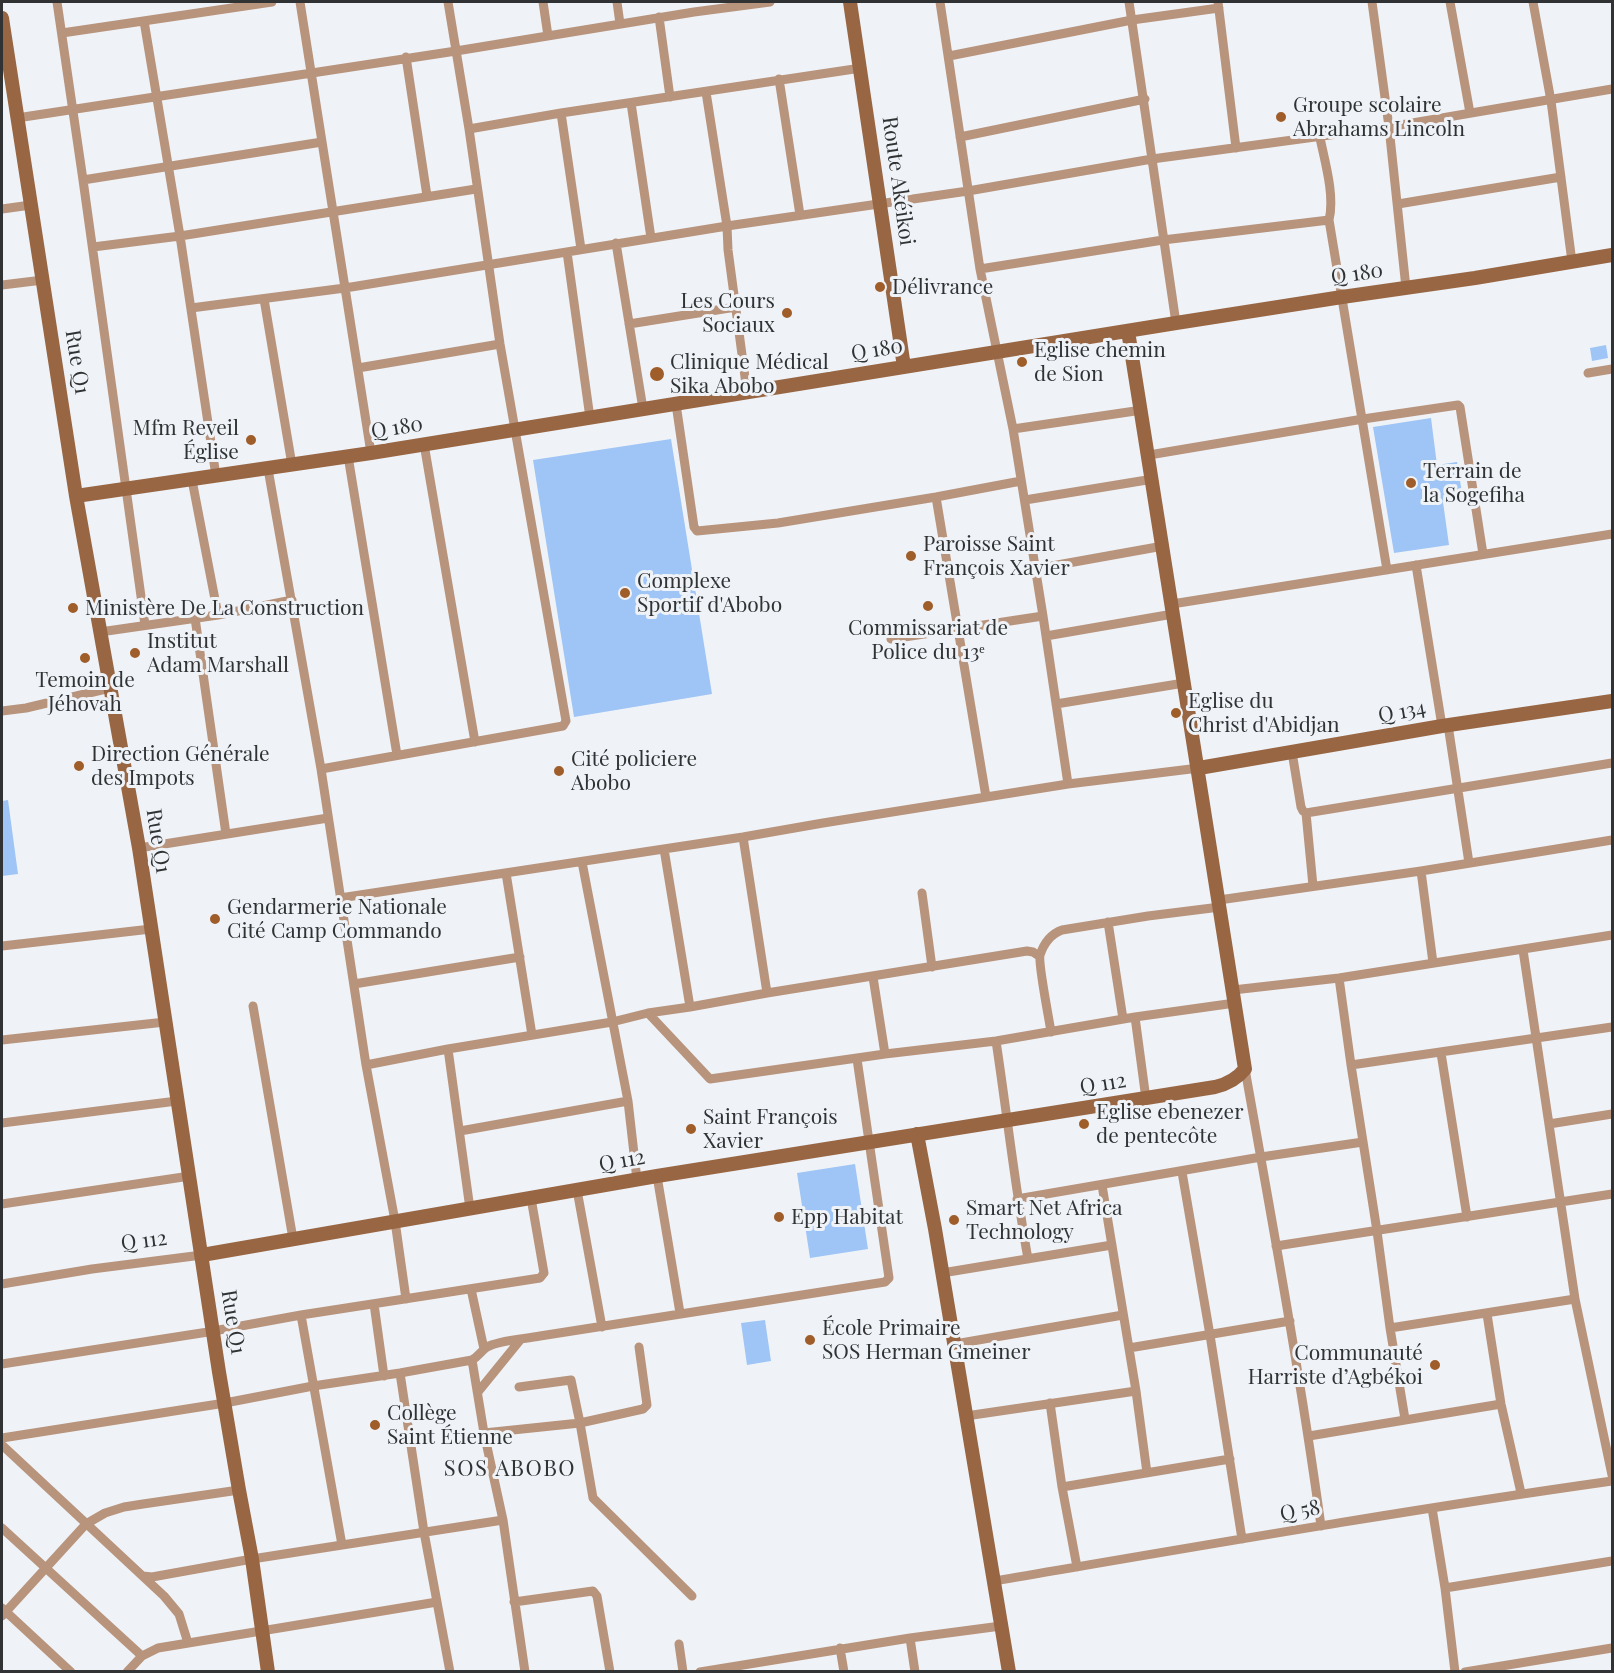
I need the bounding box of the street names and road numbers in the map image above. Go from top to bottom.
street label: Route Akéikoi [876,115,920,247]
street label: Q 180 [1329,258,1385,290]
street label: Rue Q1 [59,328,95,396]
street label: Q 180 [849,333,905,367]
street label: Q 180 [369,411,425,445]
street label: Q 134 [1376,695,1428,729]
street label: Rue Q1 [140,807,176,875]
street label: Q 112 [1078,1068,1128,1100]
street label: Q 112 [597,1145,647,1177]
street label: Q 112 [119,1226,169,1256]
street label: Rue Q1 [215,1288,251,1356]
street label: Q 58 [1278,1495,1322,1527]

